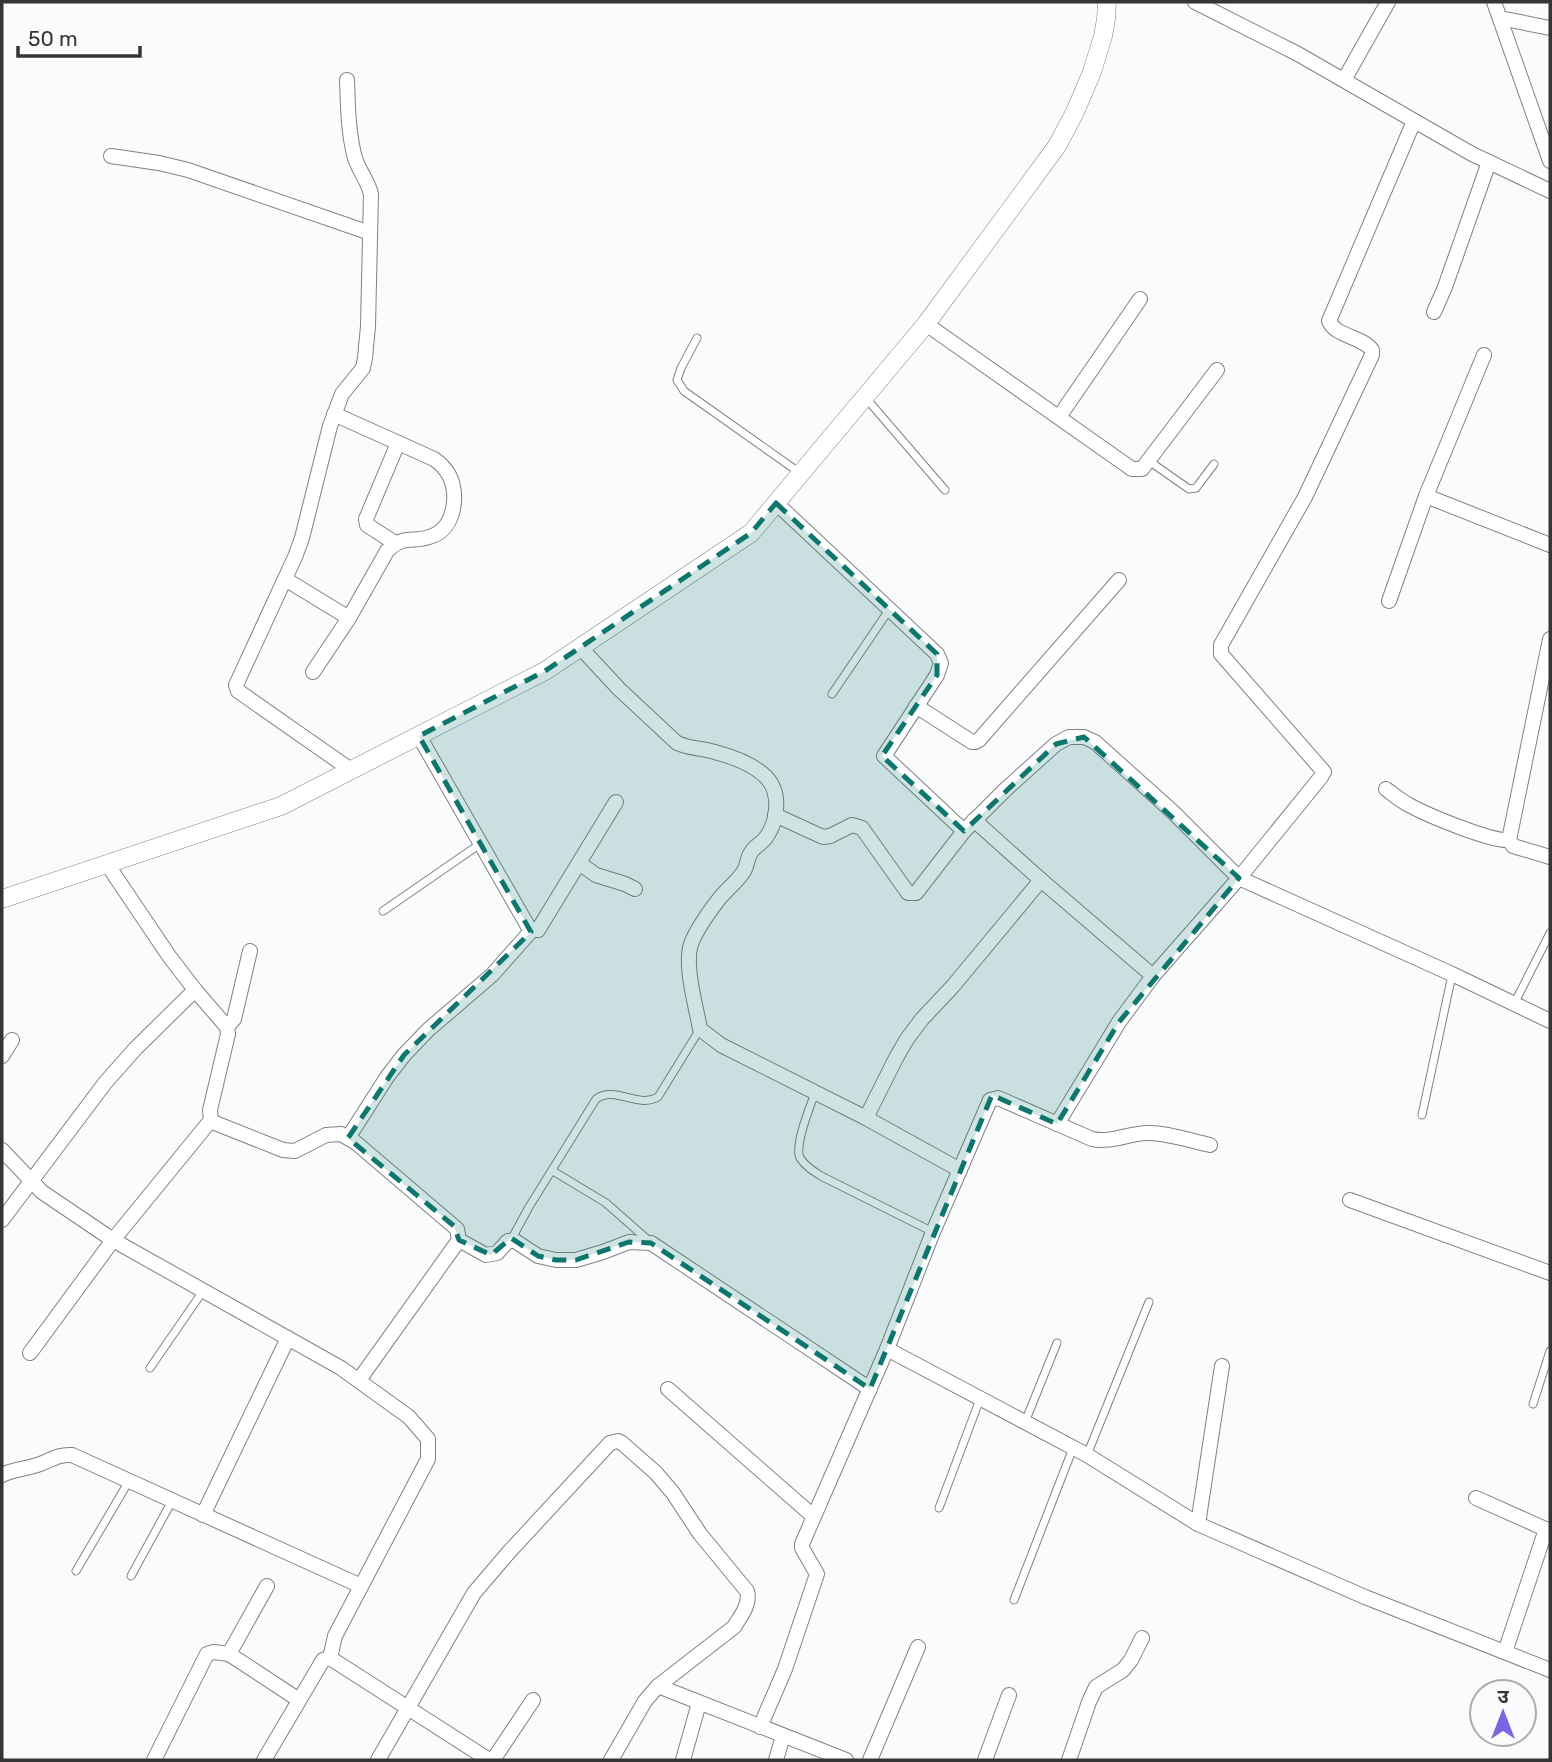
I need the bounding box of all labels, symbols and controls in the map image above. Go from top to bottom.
scale bar [18,14,140,58]
text: 50 m [28,26,78,51]
north arrow [1468,1678,1538,1748]
text: उ [1497,1685,1509,1708]

